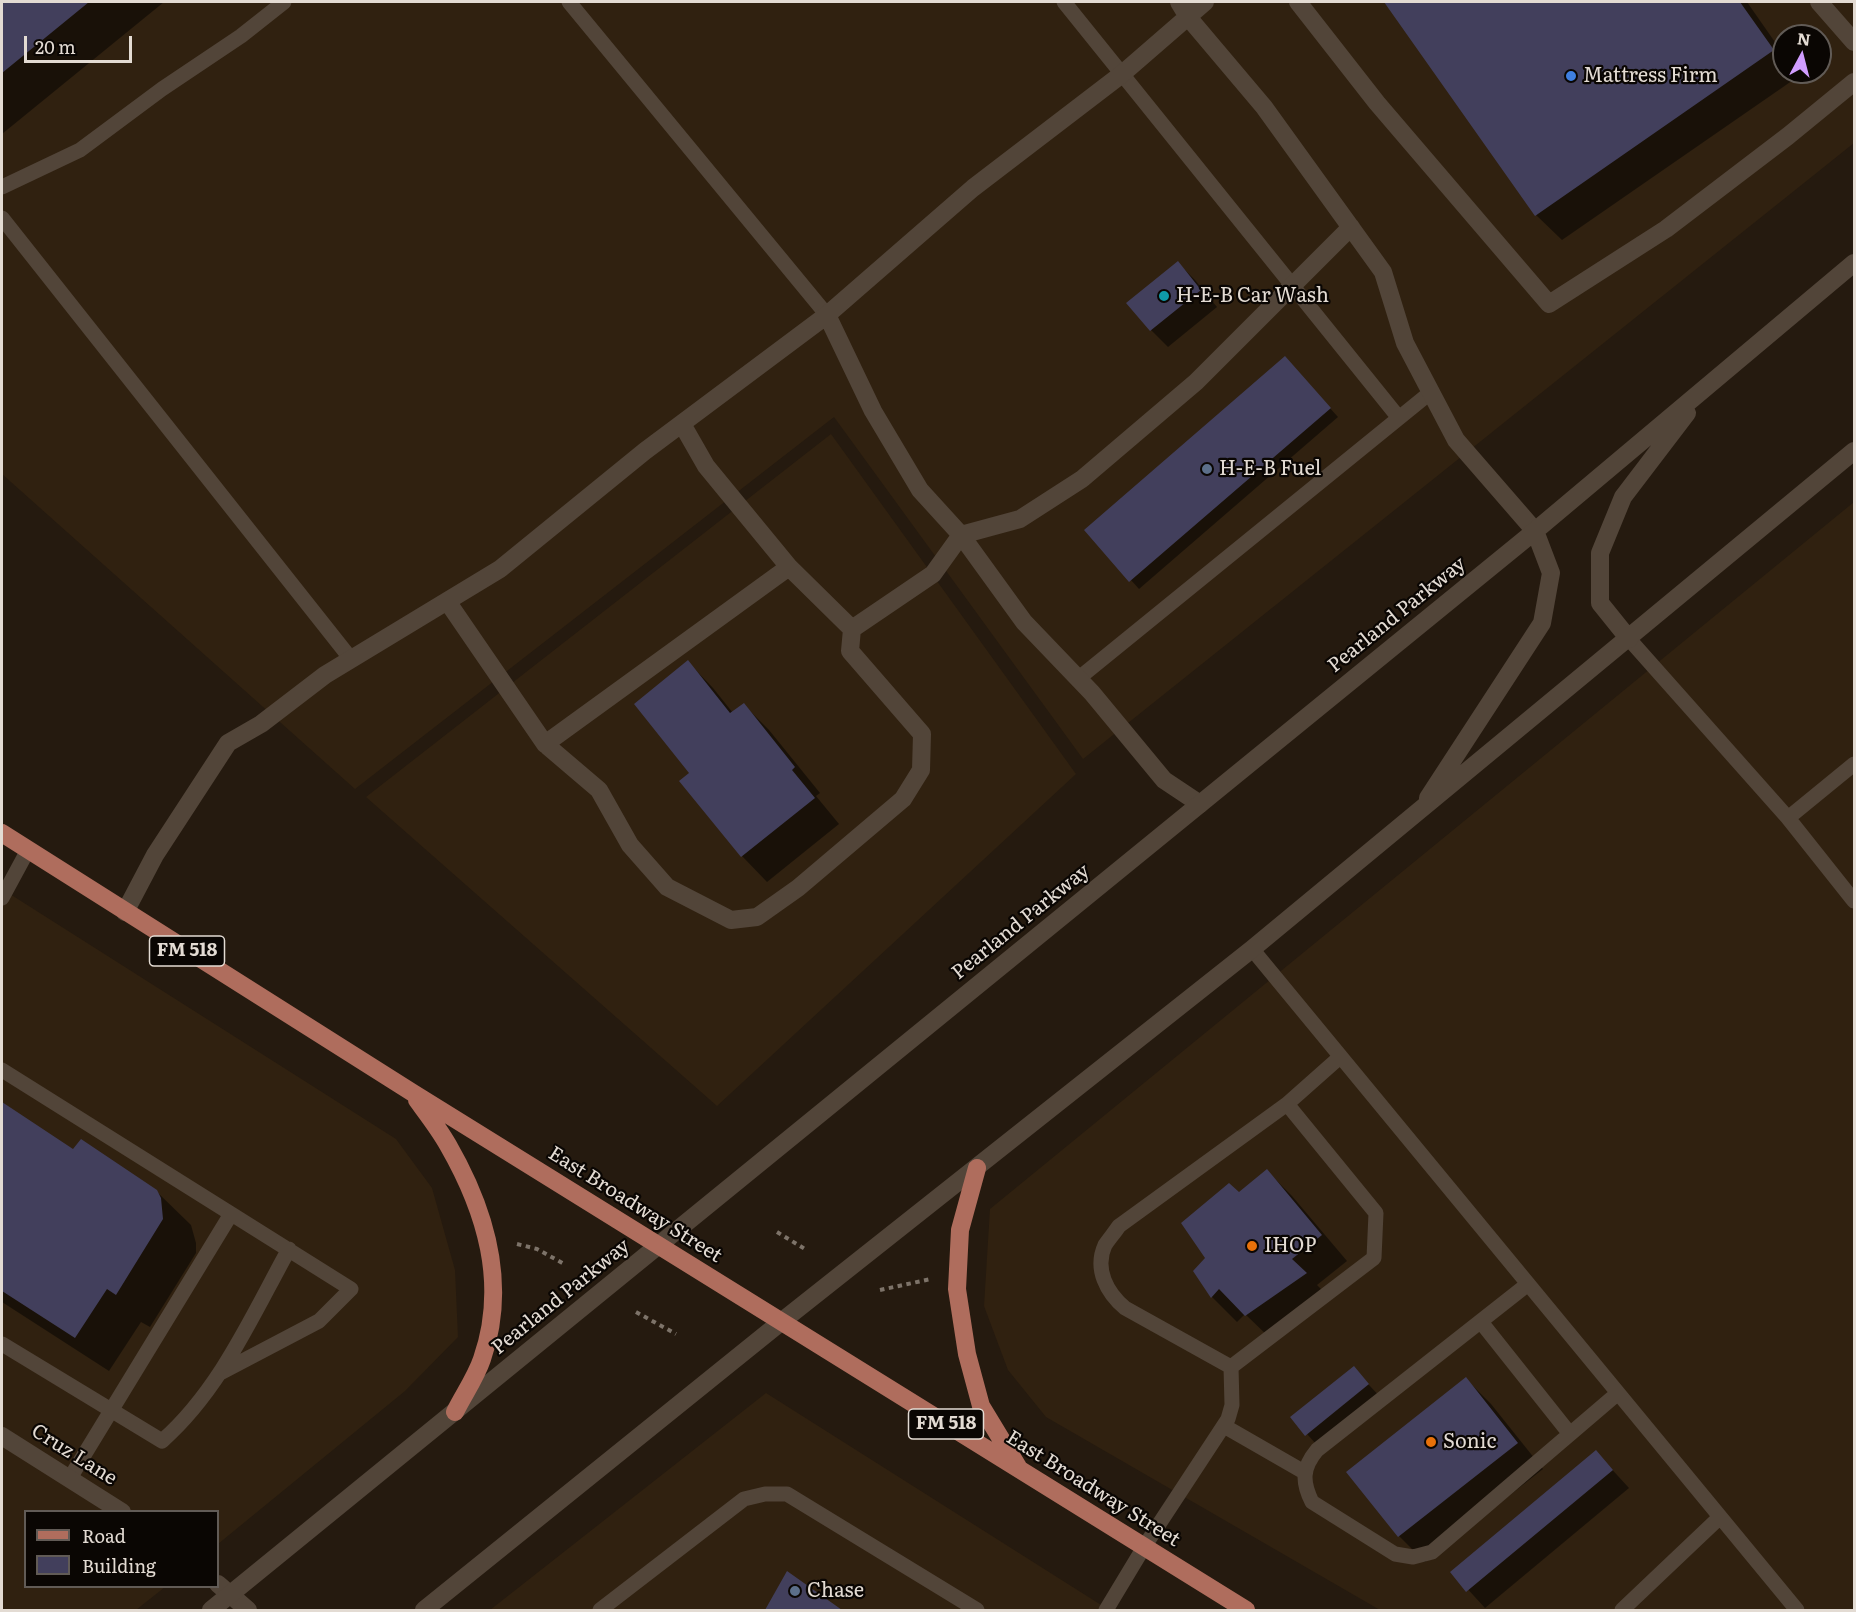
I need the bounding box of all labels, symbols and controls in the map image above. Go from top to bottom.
scale bar [27,24,135,62]
north arrow [1772,24,1832,84]
text: N [1796,25,1812,51]
text: 20 m [35,33,76,60]
place label: Mattress Firm [1583,64,1718,88]
marker: Mattress Firm [1564,69,1578,83]
place label: H-E-B Car Wash [1176,284,1329,308]
marker: H-E-B Car Wash [1157,289,1171,303]
place label: H-E-B Fuel [1219,457,1321,481]
marker: H-E-B Fuel [1200,462,1214,476]
street label: Pearland Parkway [1323,552,1471,678]
street label: Pearland Parkway [947,859,1095,985]
road number: FM 518 [150,936,225,966]
street label: East Broadway Street [544,1142,726,1268]
street label: Pearland Parkway [487,1234,635,1360]
place label: IHOP [1264,1234,1316,1258]
marker: IHOP [1245,1239,1259,1253]
road number: FM 518 [908,1409,984,1439]
street label: Cruz Lane [27,1419,121,1491]
street label: East Broadway Street [1002,1426,1184,1552]
place label: Sonic [1443,1430,1496,1454]
marker: Sonic [1424,1435,1438,1449]
legend [24,1510,219,1588]
text: Road [82,1522,126,1549]
text: Building [82,1552,156,1579]
place label: Chase [807,1579,864,1603]
marker: Chase [788,1584,802,1598]

